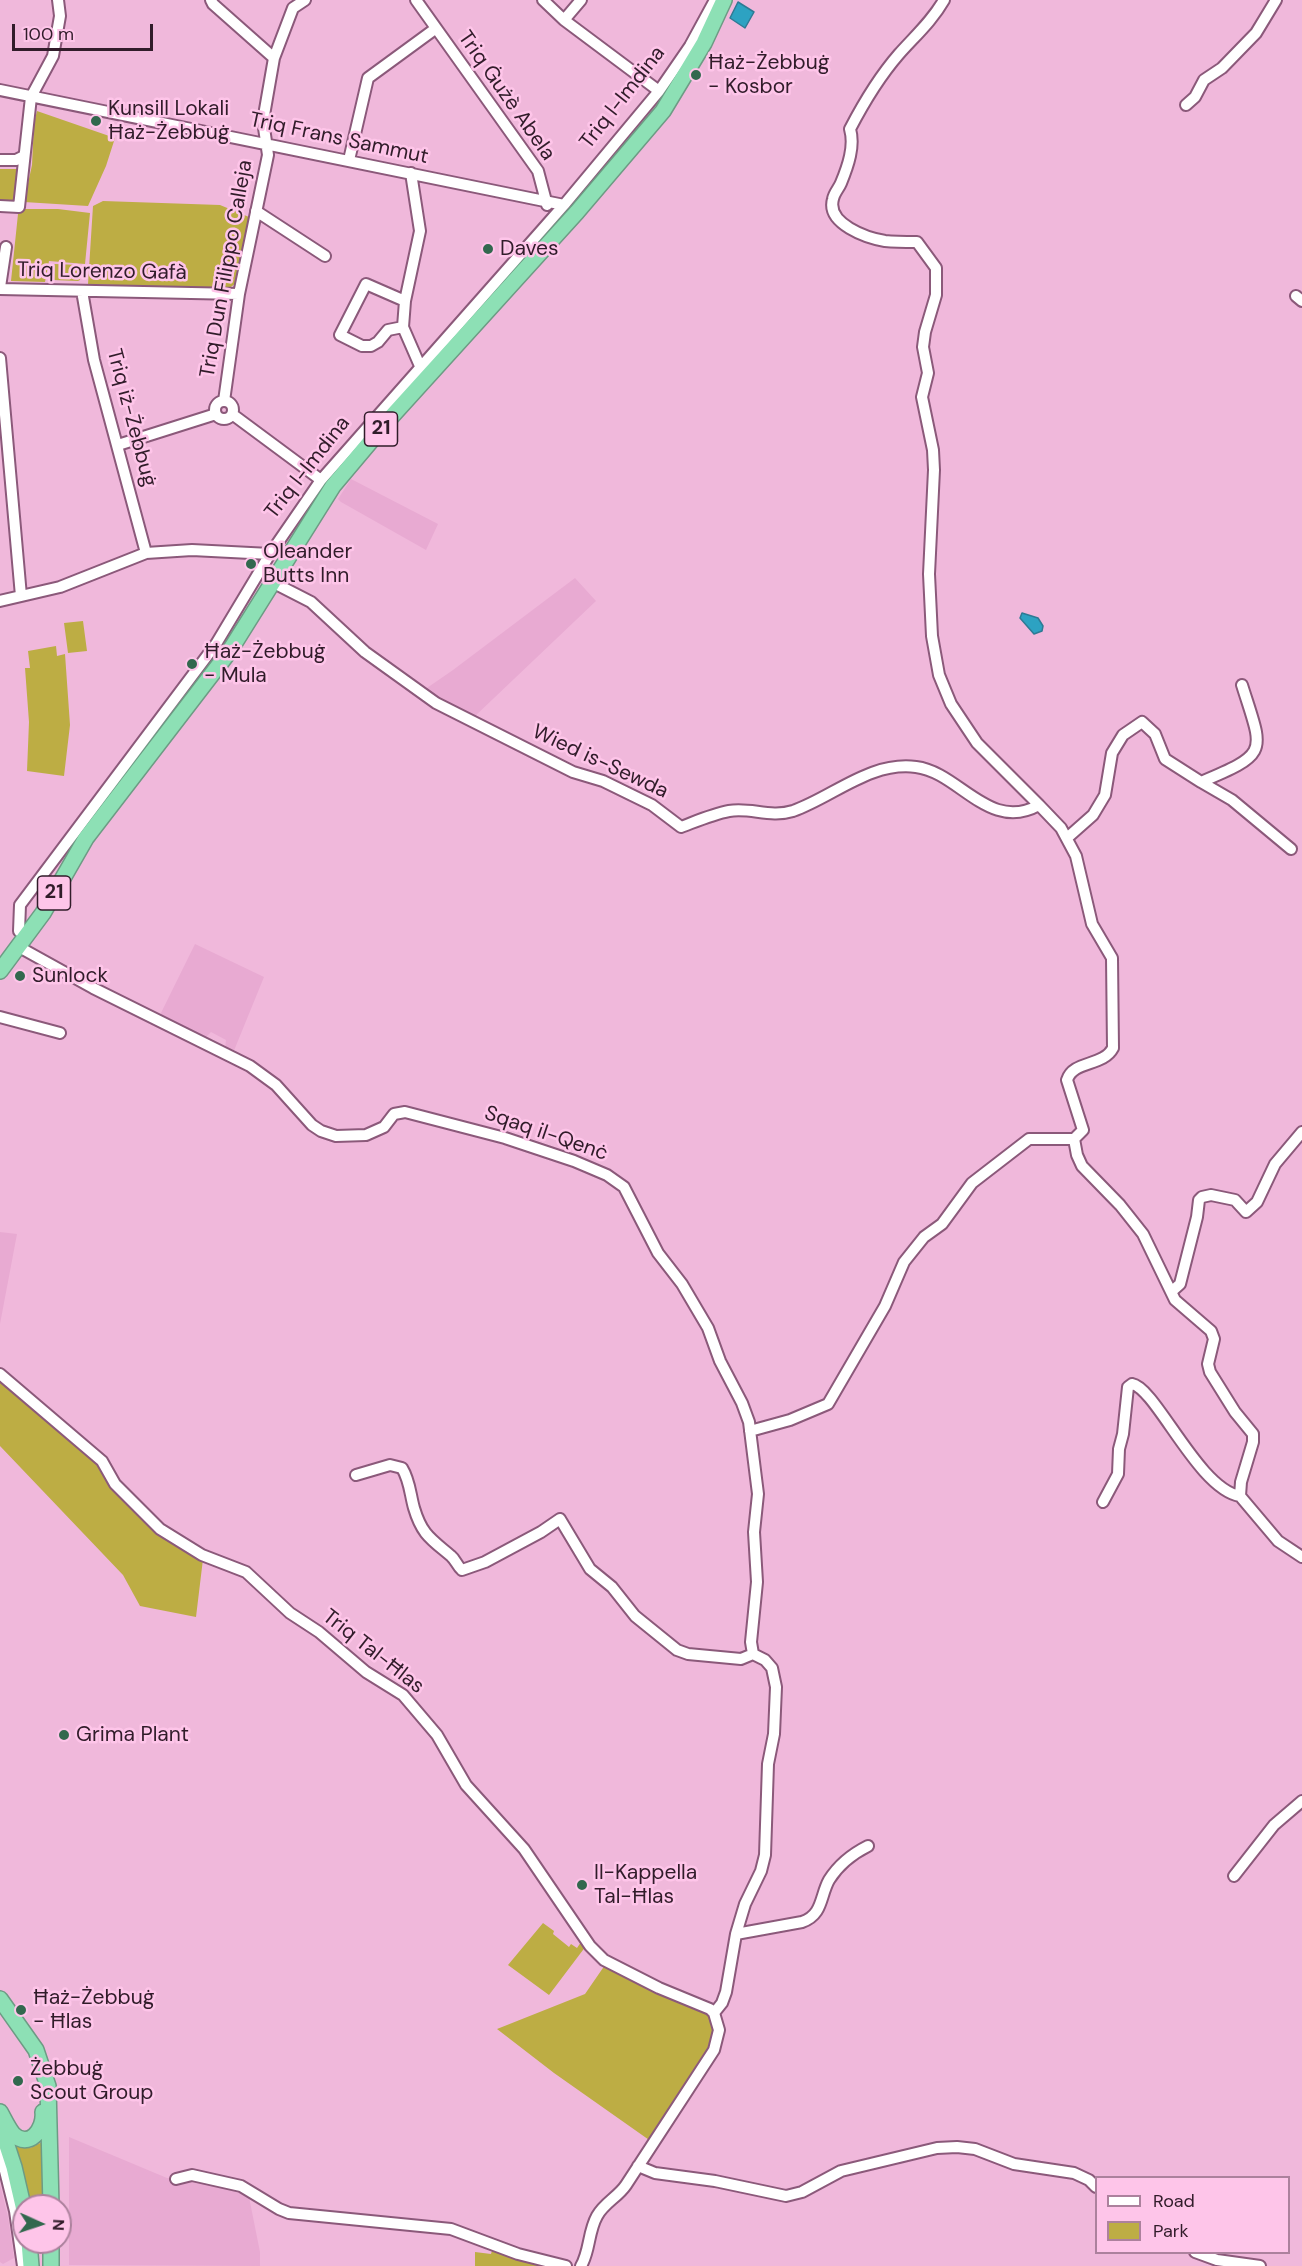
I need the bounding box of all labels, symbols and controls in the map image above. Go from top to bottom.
scale bar [15,12,156,50]
text: 100 m [23,22,74,46]
street label: Triq Ġużè Abela [452,26,560,166]
street label: Triq l-Imdina [575,42,671,154]
place label: Ħaż-Żebbuġ - Kosbor [708,50,829,100]
marker: Ħaż-Żebbuġ - Kosbor [689,68,703,82]
place label: Kunsill Lokali Ħaż-Żebbuġ [108,96,229,146]
street label: Triq Frans Sammut [247,108,431,170]
marker: Kunsill Lokali Ħaż-Żebbuġ [89,114,103,128]
street label: Triq Dun Filippo Calleja [195,158,259,380]
place label: Daves [500,236,558,262]
marker: Daves [481,242,495,256]
street label: Triq Lorenzo Gafà [17,258,187,286]
street label: Triq iż-Żebbuġ [101,346,161,490]
street label: Triq l-Imdina [260,412,356,524]
road number: 21 [364,412,398,446]
place label: Oleander Butts Inn [263,539,352,589]
marker: Oleander Butts Inn [244,557,258,571]
place label: Ħaż-Żebbuġ - Mula [204,639,325,689]
marker: Ħaż-Żebbuġ - Mula [185,657,199,671]
street label: Wied is-Sewda [528,720,672,804]
road number: 21 [38,876,70,910]
place label: Sunlock [32,963,108,989]
marker: Sunlock [13,969,27,983]
street label: Sqaq il-Qenċ [481,1101,611,1167]
street label: Triq Tal-Ħlas [317,1604,429,1700]
place label: Grima Plant [76,1722,189,1748]
marker: Grima Plant [57,1728,71,1742]
place label: Il-Kappella Tal-Ħlas [594,1860,697,1910]
marker: Il-Kappella Tal-Ħlas [575,1878,589,1892]
place label: Ħaż-Żebbuġ - Ħlas [33,1985,154,2035]
marker: Ħaż-Żebbuġ - Ħlas [14,2003,28,2017]
place label: Żebbuġ Scout Group [30,2056,153,2106]
marker: Żebbuġ Scout Group [11,2074,25,2088]
legend [1095,2176,1290,2254]
text: Road [1153,2189,1195,2213]
north arrow [12,2194,72,2254]
text: N [48,2218,69,2231]
text: Park [1153,2219,1189,2243]

